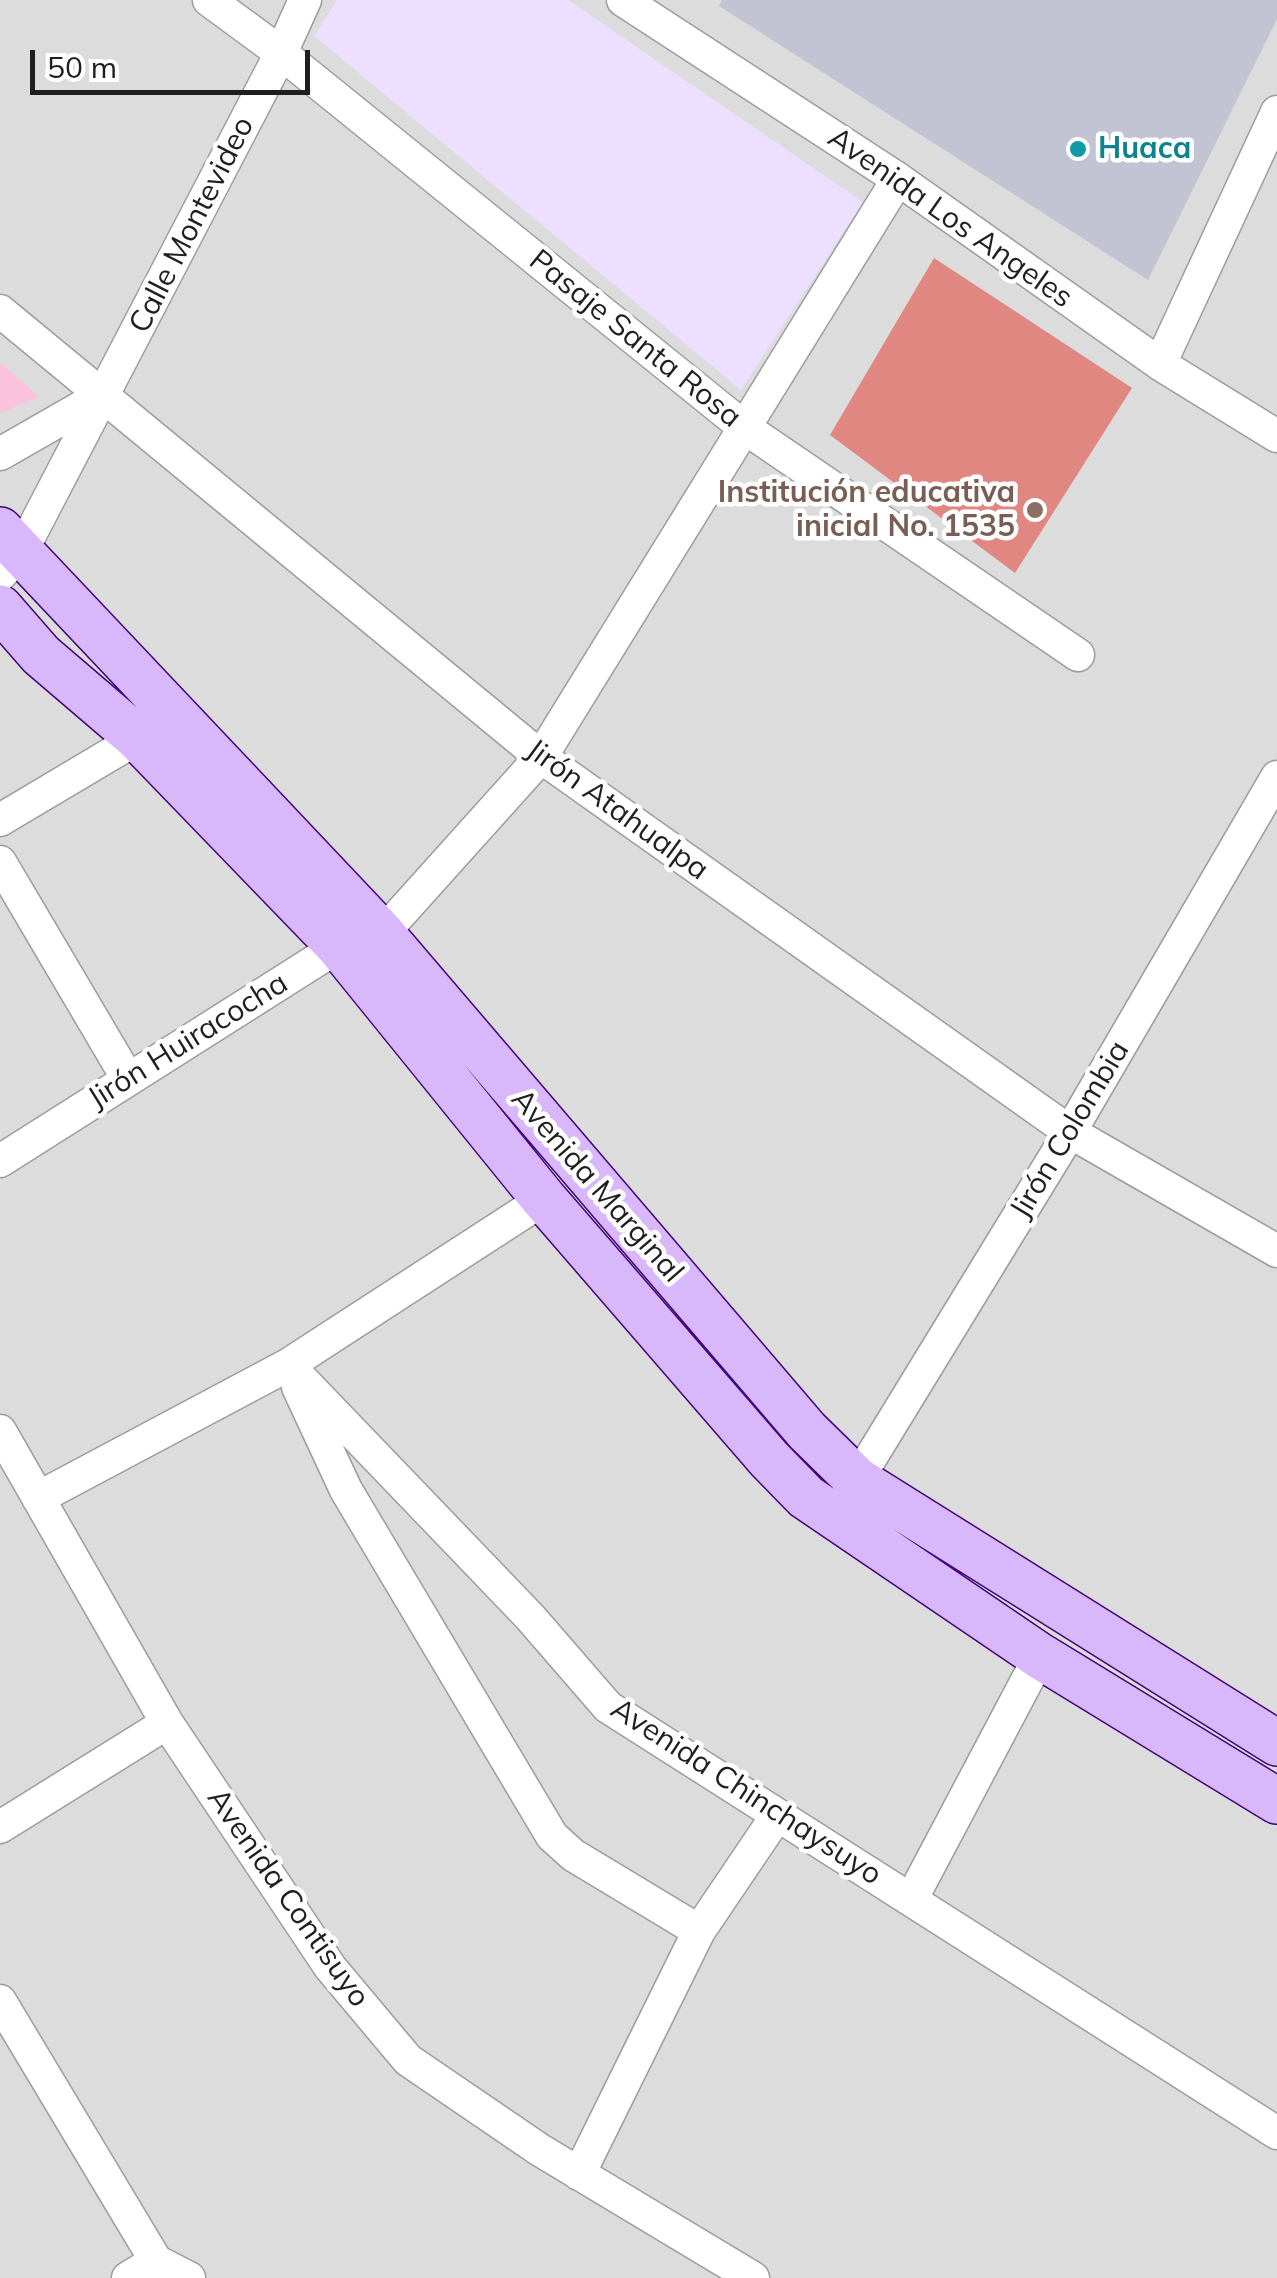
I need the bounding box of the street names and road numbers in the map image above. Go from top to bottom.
street label: Calle Montevideo [122,111,262,339]
street label: Avenida Los Angeles [821,120,1079,316]
street label: Pasaje Santa Rosa [522,243,748,435]
street label: Jirón Atahualpa [519,732,715,888]
street label: Jirón Huiracocha [82,965,294,1117]
street label: Jirón Colombia [1003,1035,1137,1225]
street label: Avenida Marginal [503,1082,691,1290]
street label: Avenida Chinchaysuyo [604,1691,888,1893]
street label: Avenida Contisuyo [199,1782,377,2014]

